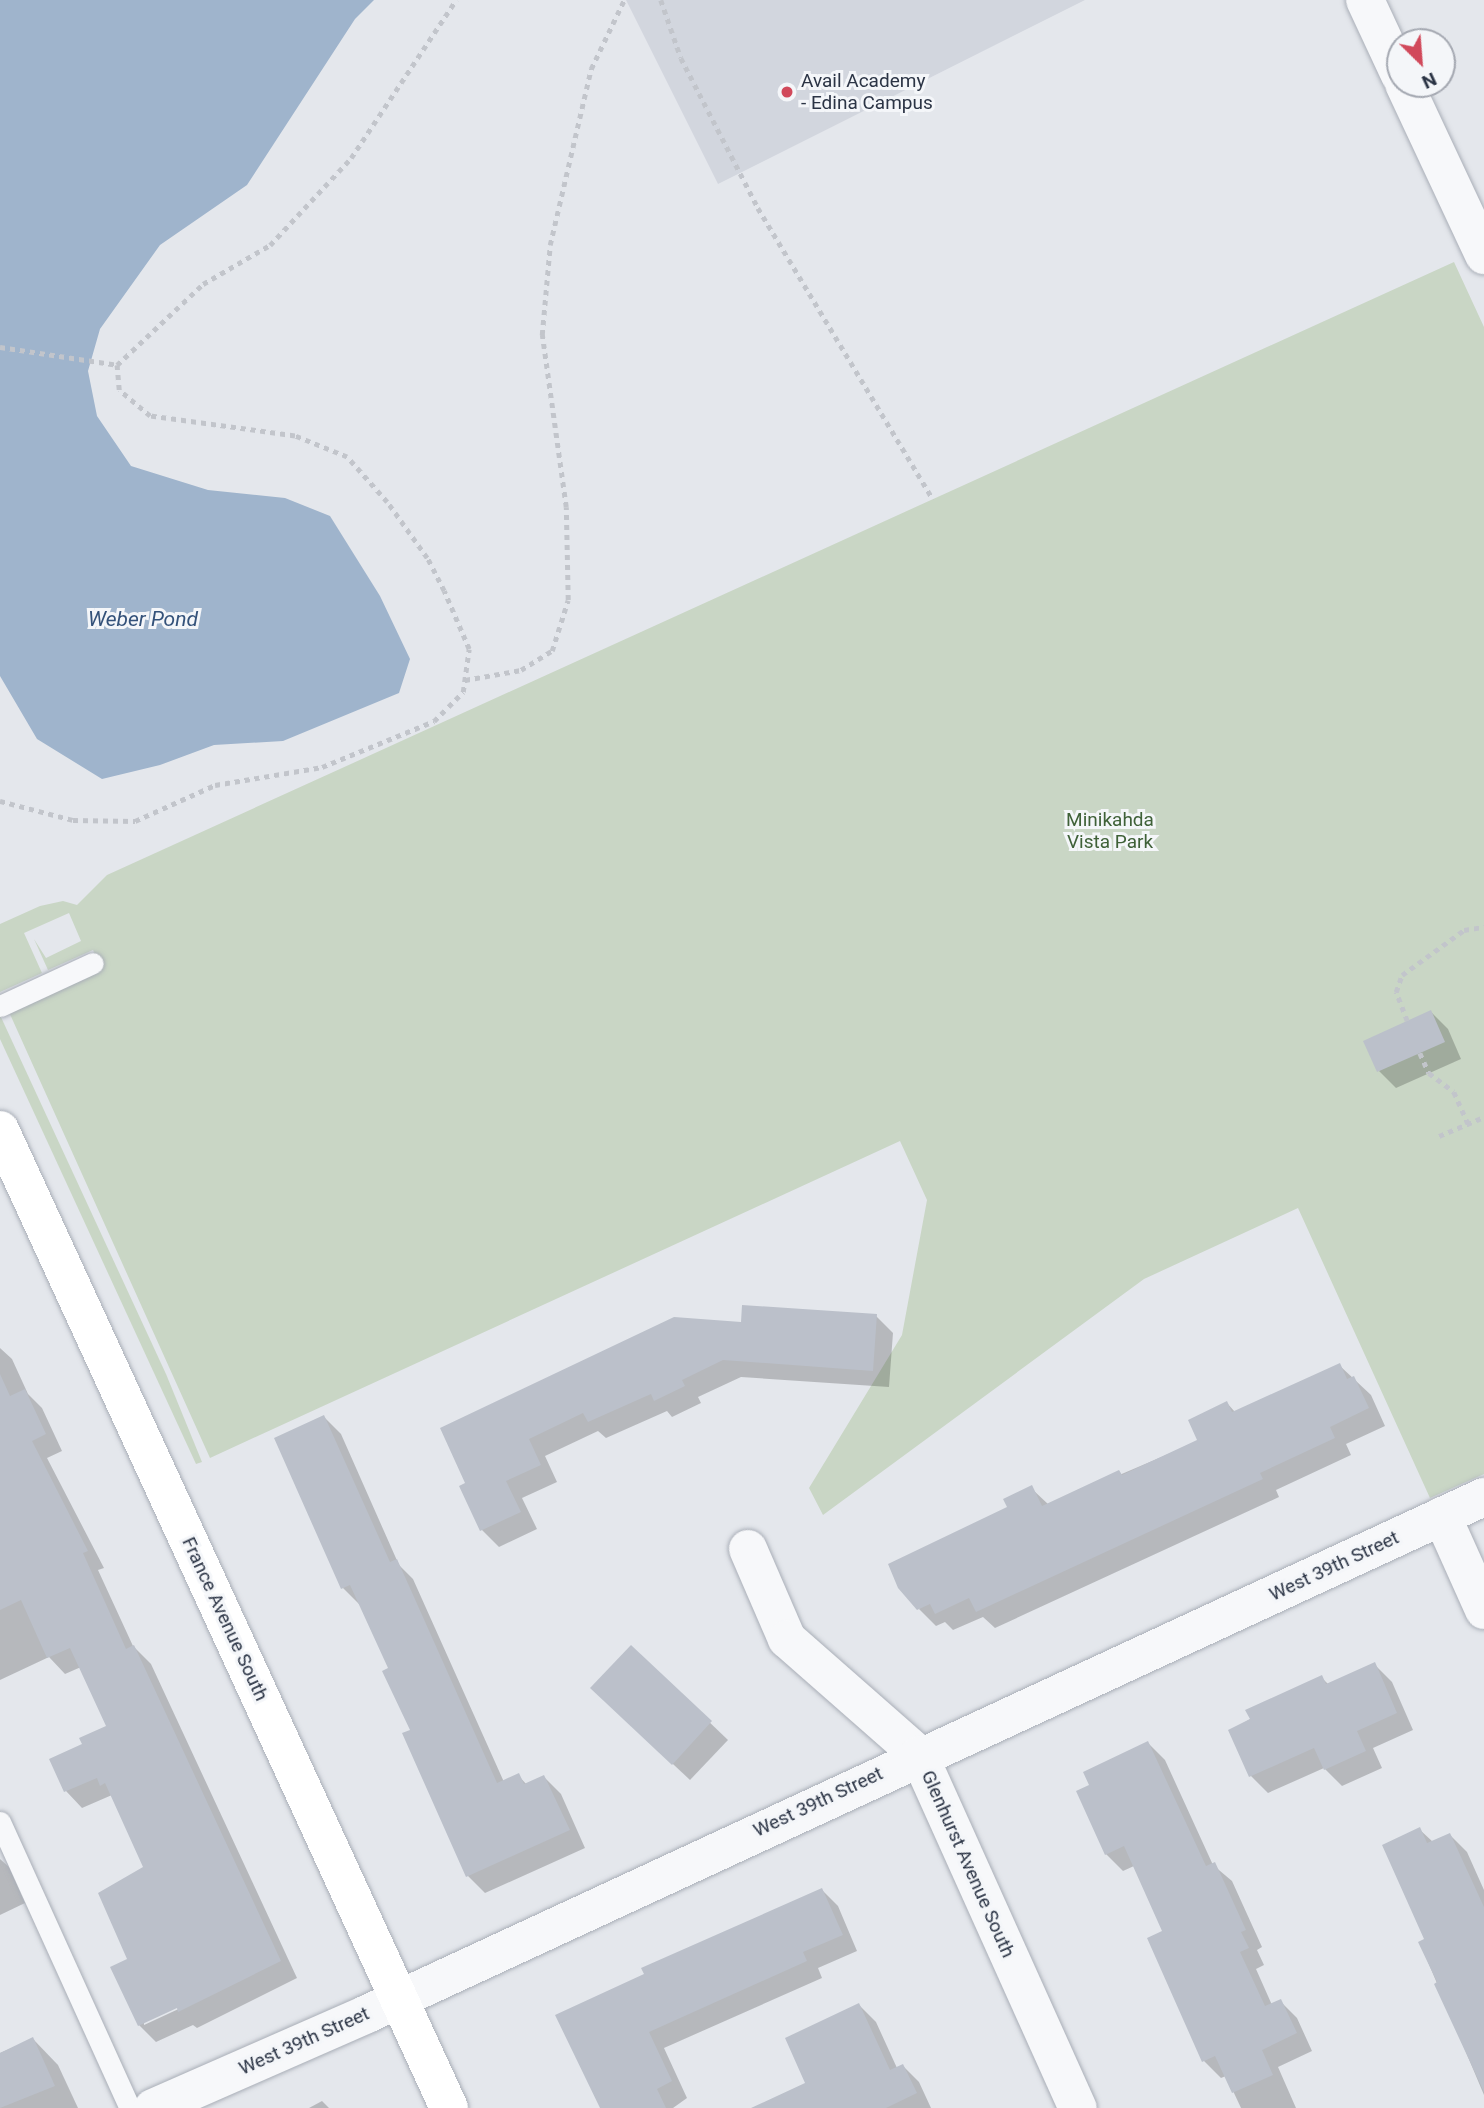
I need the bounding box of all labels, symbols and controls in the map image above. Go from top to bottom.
north arrow [1386,28,1456,98]
text: N [1418,67,1440,94]
place label: Avail Academy - Edina Campus [801,70,933,114]
marker: Avail Academy - Edina Campus [779,84,795,100]
water label: Weber Pond [88,606,198,632]
park label: Minikahda Vista Park [1066,809,1154,853]
street label: West 39th Street [1266,1526,1402,1606]
street label: France Avenue South [177,1534,273,1704]
street label: West 39th Street [750,1762,886,1842]
street label: Glenhurst Avenue South [916,1767,1020,1961]
street label: West 39th Street [235,2002,373,2080]

